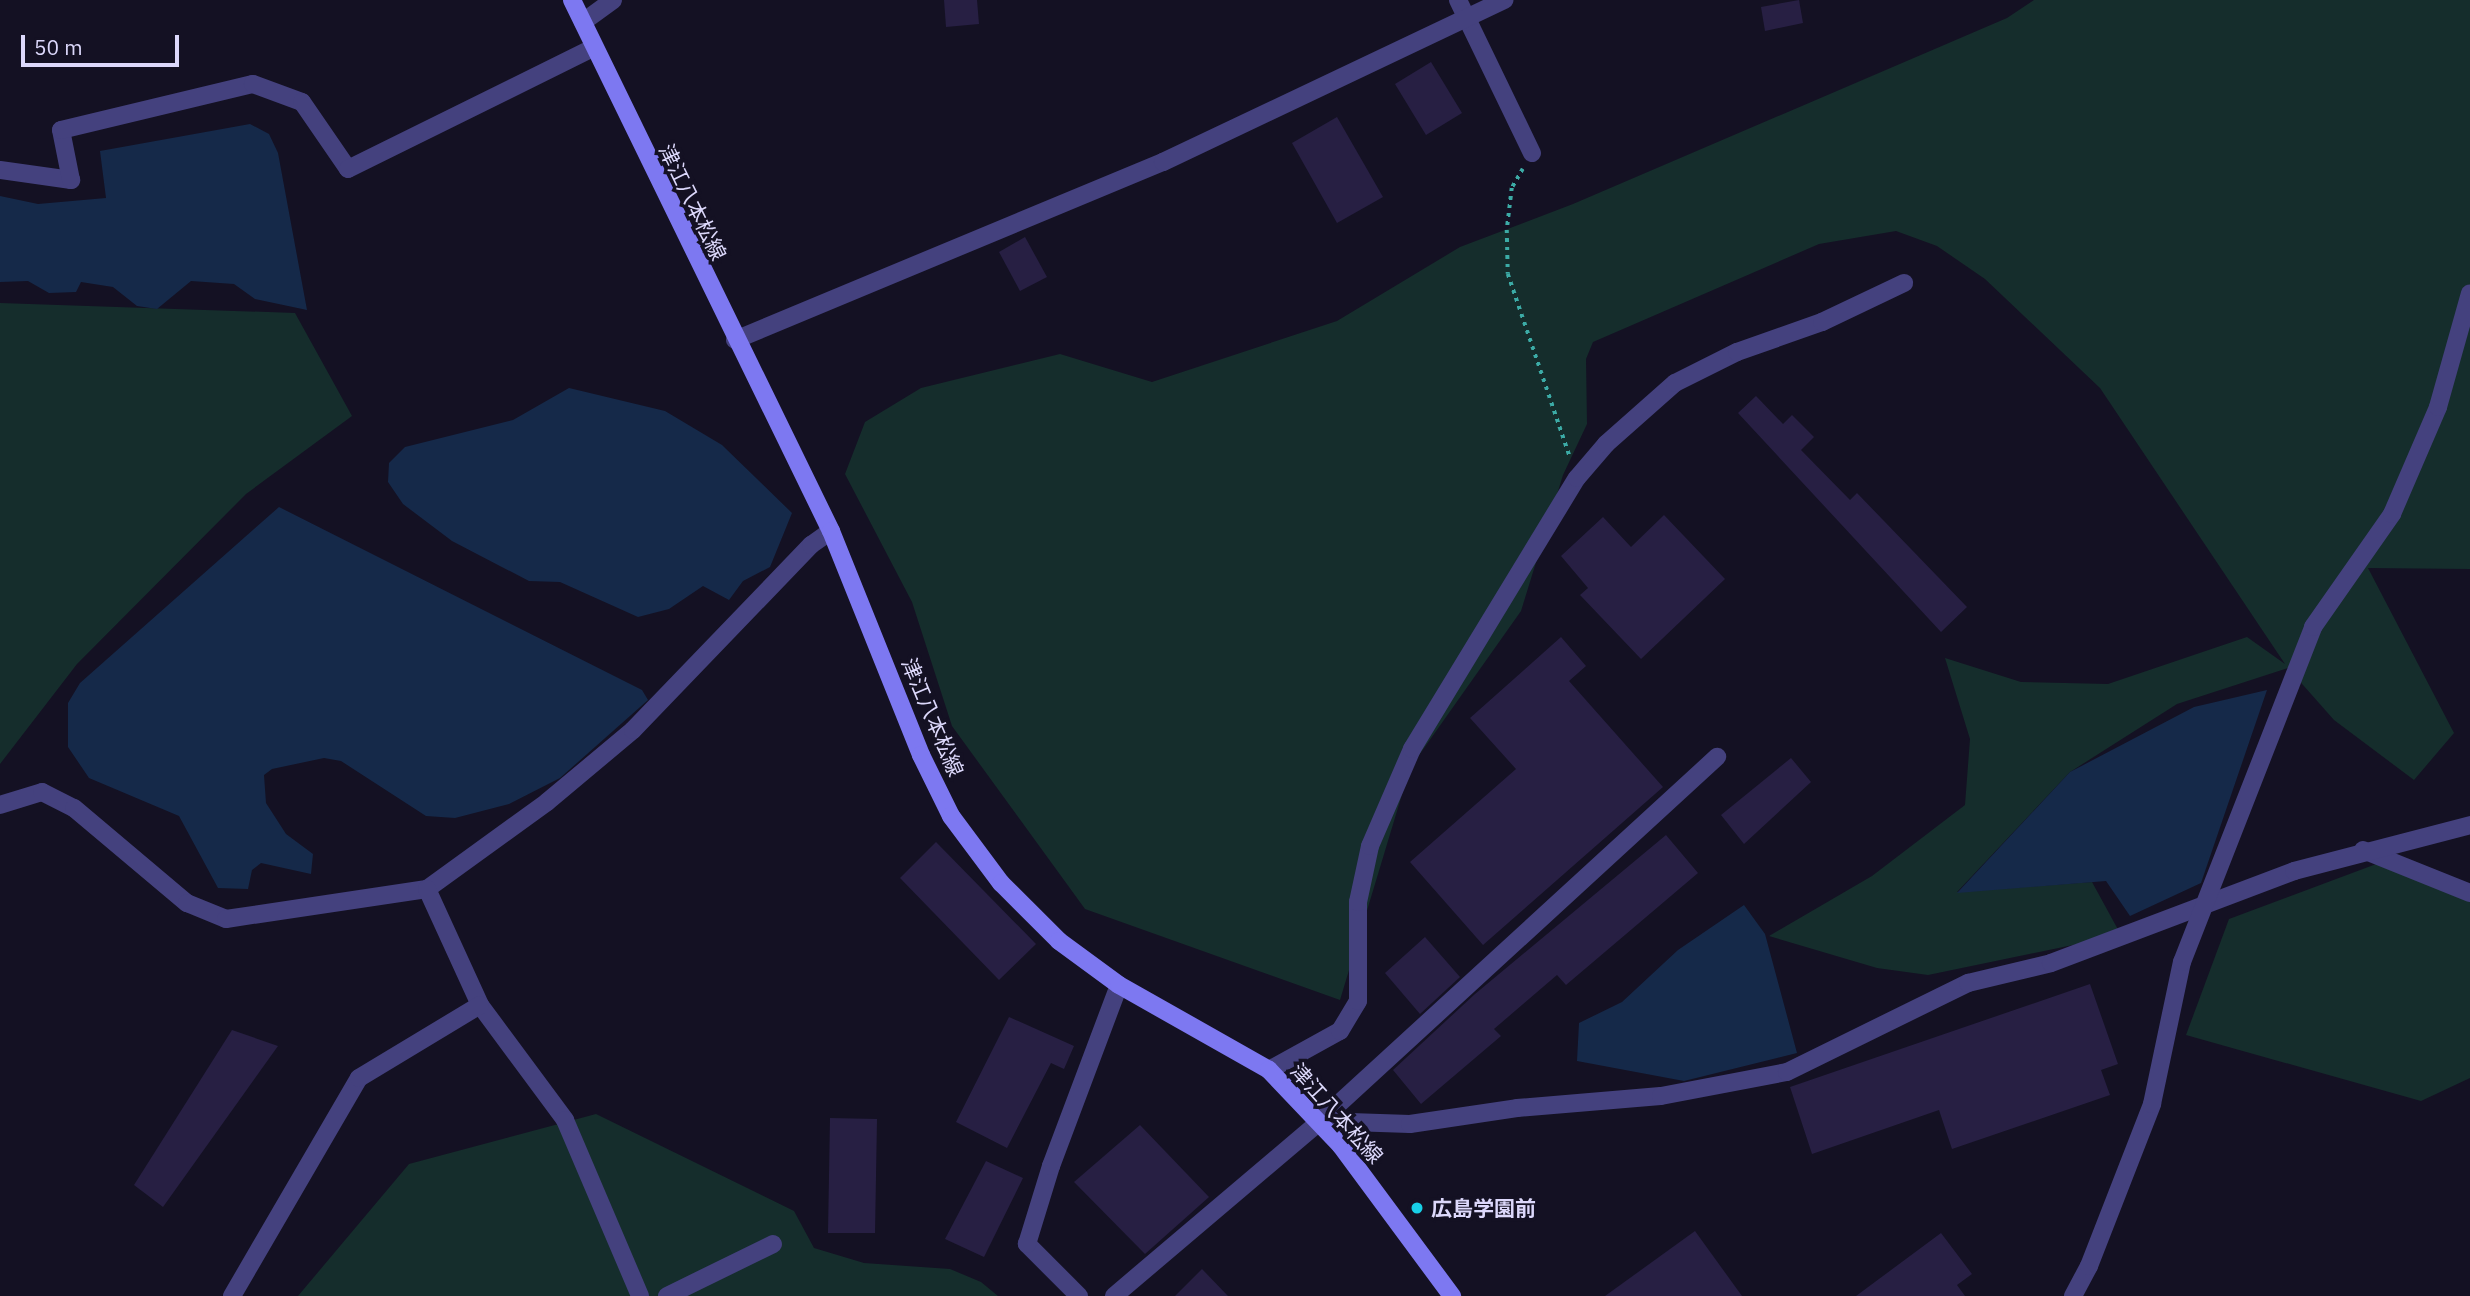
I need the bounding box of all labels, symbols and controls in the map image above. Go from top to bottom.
scale bar [24,21,182,65]
text: 50 m [34,33,83,61]
street label: 津江八本松線 [654,140,732,264]
street label: 津江八本松線 [897,654,969,780]
street label: 津江八本松線 [1285,1058,1389,1168]
place label: 広島学園前 [1431,1195,1536,1221]
marker: 広島学園前 [1409,1200,1425,1216]

